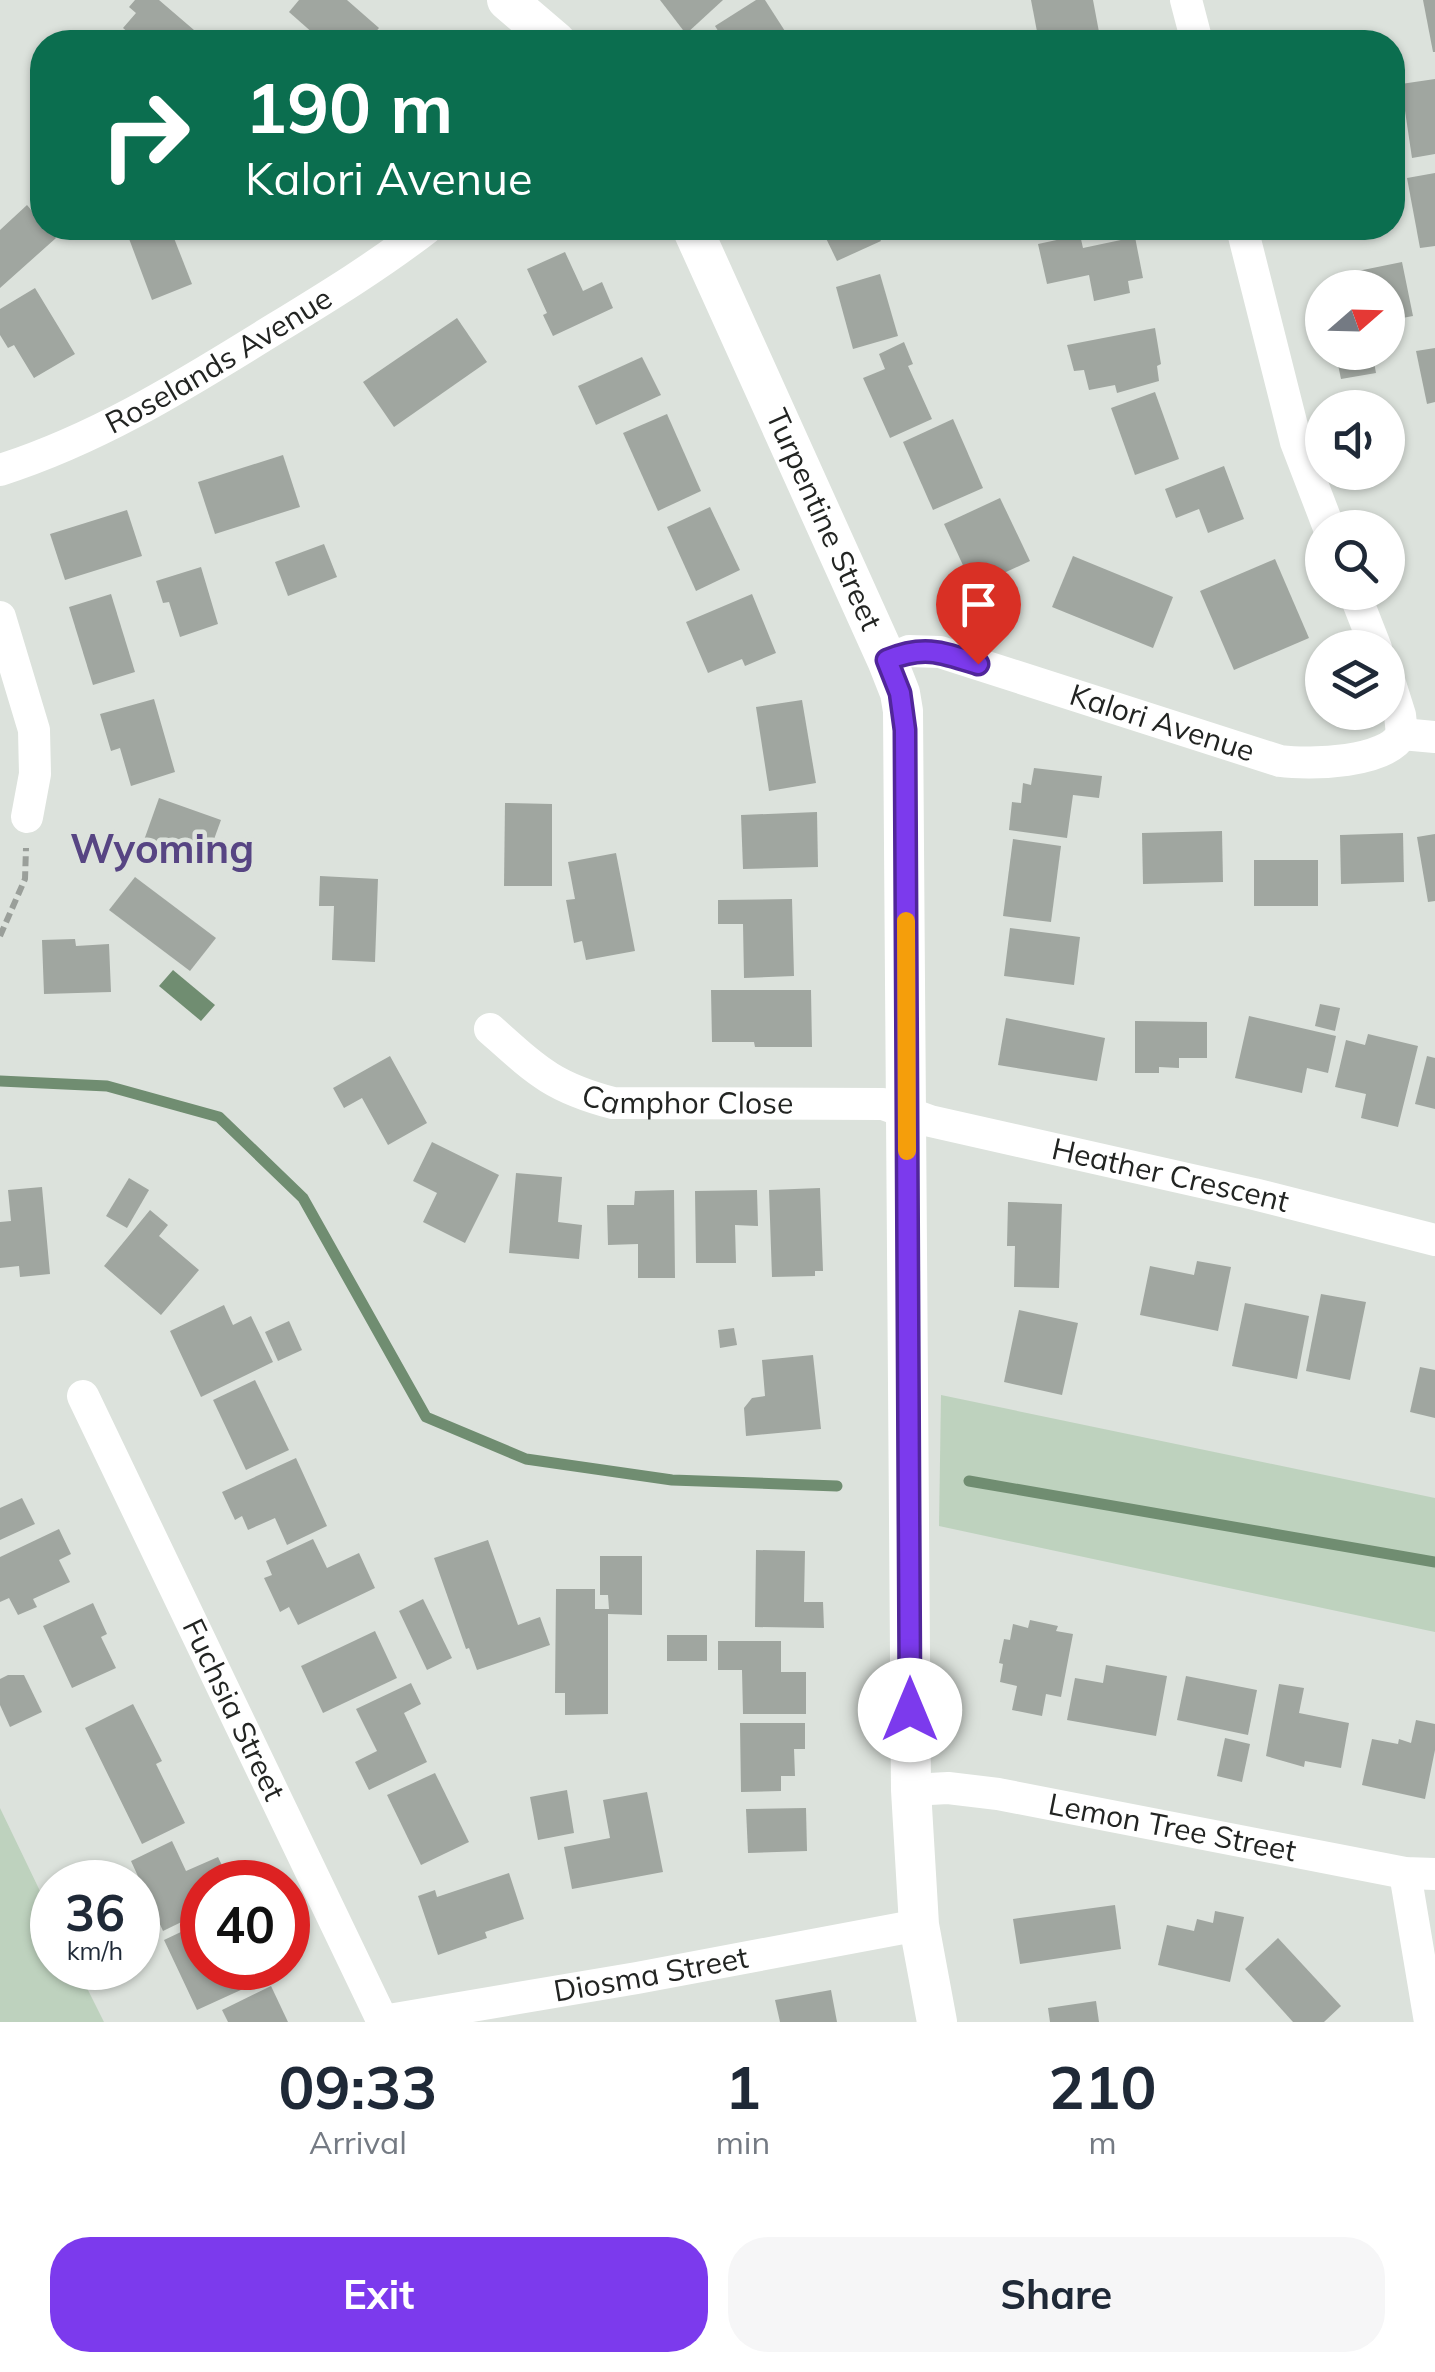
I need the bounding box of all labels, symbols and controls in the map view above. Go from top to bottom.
text: 190 m [245,63,453,151]
icon: right [80,70,210,200]
text: Kalori Avenue [245,150,532,206]
north arrow [1305,270,1405,370]
map controls [1305,270,1405,730]
street label: Roselands Avenue [99,278,339,442]
button: sound [1305,390,1405,490]
street label: Turpentine Street [758,403,891,636]
button: search [1305,510,1405,610]
pin [936,562,1021,665]
icon: arrive [951,577,1006,632]
button: layers [1305,630,1405,730]
street label: Kalori Avenue [1065,675,1259,770]
district label: Wyoming [70,823,254,873]
street label: Camphor Close [577,1075,793,1122]
street label: Heather Crescent [1048,1129,1293,1220]
street label: Fuchsia Street [175,1612,294,1806]
position arrow [858,1658,962,1762]
street label: Lemon Tree Street [1045,1784,1300,1869]
speed limit sign: 40 [180,1860,310,1990]
text: 36 [65,1881,125,1944]
text: km/h [67,1935,123,1966]
street label: Diosma Street [551,1938,751,2010]
text: 09:33 [278,2049,437,2124]
text: 1 [725,2049,761,2124]
text: 210 [1049,2049,1157,2124]
text: Arrival [309,2122,407,2162]
text: min [716,2122,770,2162]
text: m [1089,2122,1117,2162]
button: Exit [50,2237,708,2352]
button: Share [728,2237,1385,2352]

